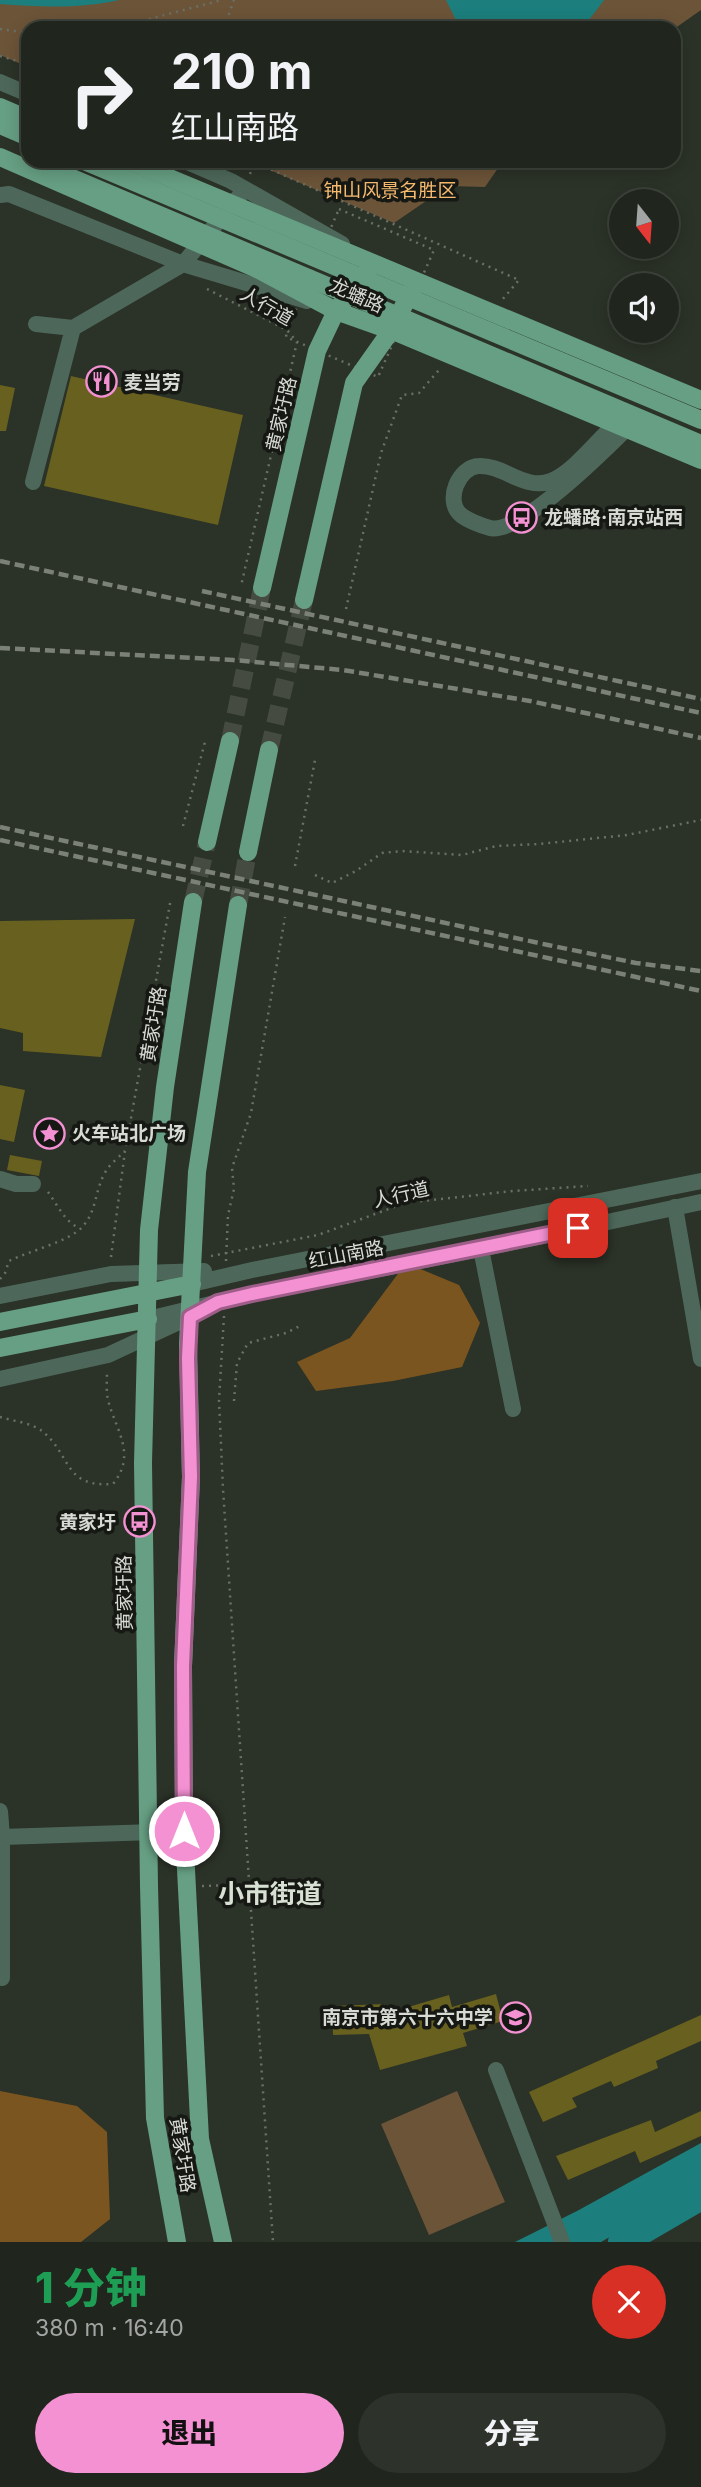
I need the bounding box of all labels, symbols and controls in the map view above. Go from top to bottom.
text: 210 m [171,42,312,101]
icon: right [56,49,147,140]
text: 红山南路 [171,108,299,147]
park label: 钟山风景名胜区 [323,179,457,202]
north arrow [609,189,679,259]
map controls [609,189,679,343]
street label: 龙蟠路 [326,273,388,318]
button: sound [609,273,679,343]
street label: 人行道 [236,282,297,331]
restaurant icon: 麦当劳 [84,365,118,399]
place label: 麦当劳 [124,371,181,394]
street label: 黄家圩路 [262,374,301,454]
bus stop icon: 龙蟠路·南京站西 [504,500,538,534]
place label: 龙蟠路·南京站西 [544,506,683,529]
street label: 黄家圩路 [136,985,171,1063]
place icon: 火车站北广场 [32,1116,66,1150]
place label: 火车站北广场 [72,1122,186,1145]
street label: 人行道 [371,1177,431,1212]
pin [548,1198,608,1258]
icon: arrive [559,1209,597,1247]
street label: 红山南路 [307,1236,386,1273]
bus stop icon: 黄家圩 [122,1505,156,1539]
place label: 黄家圩 [59,1511,116,1534]
street label: 黄家圩路 [112,1555,137,1631]
position arrow [147,1794,221,1868]
district label: 小市街道 [218,1878,322,1909]
school or university icon: 南京市第六十六中学 [499,2000,533,2034]
place label: 南京市第六十六中学 [322,2006,493,2029]
street label: 黄家圩路 [165,2116,200,2194]
text: 1 分钟 [35,2262,147,2313]
button: close [592,2265,666,2339]
text: 380 m · 16:40 [35,2314,184,2342]
button: 退出 [35,2393,344,2473]
button: 分享 [358,2393,666,2473]

